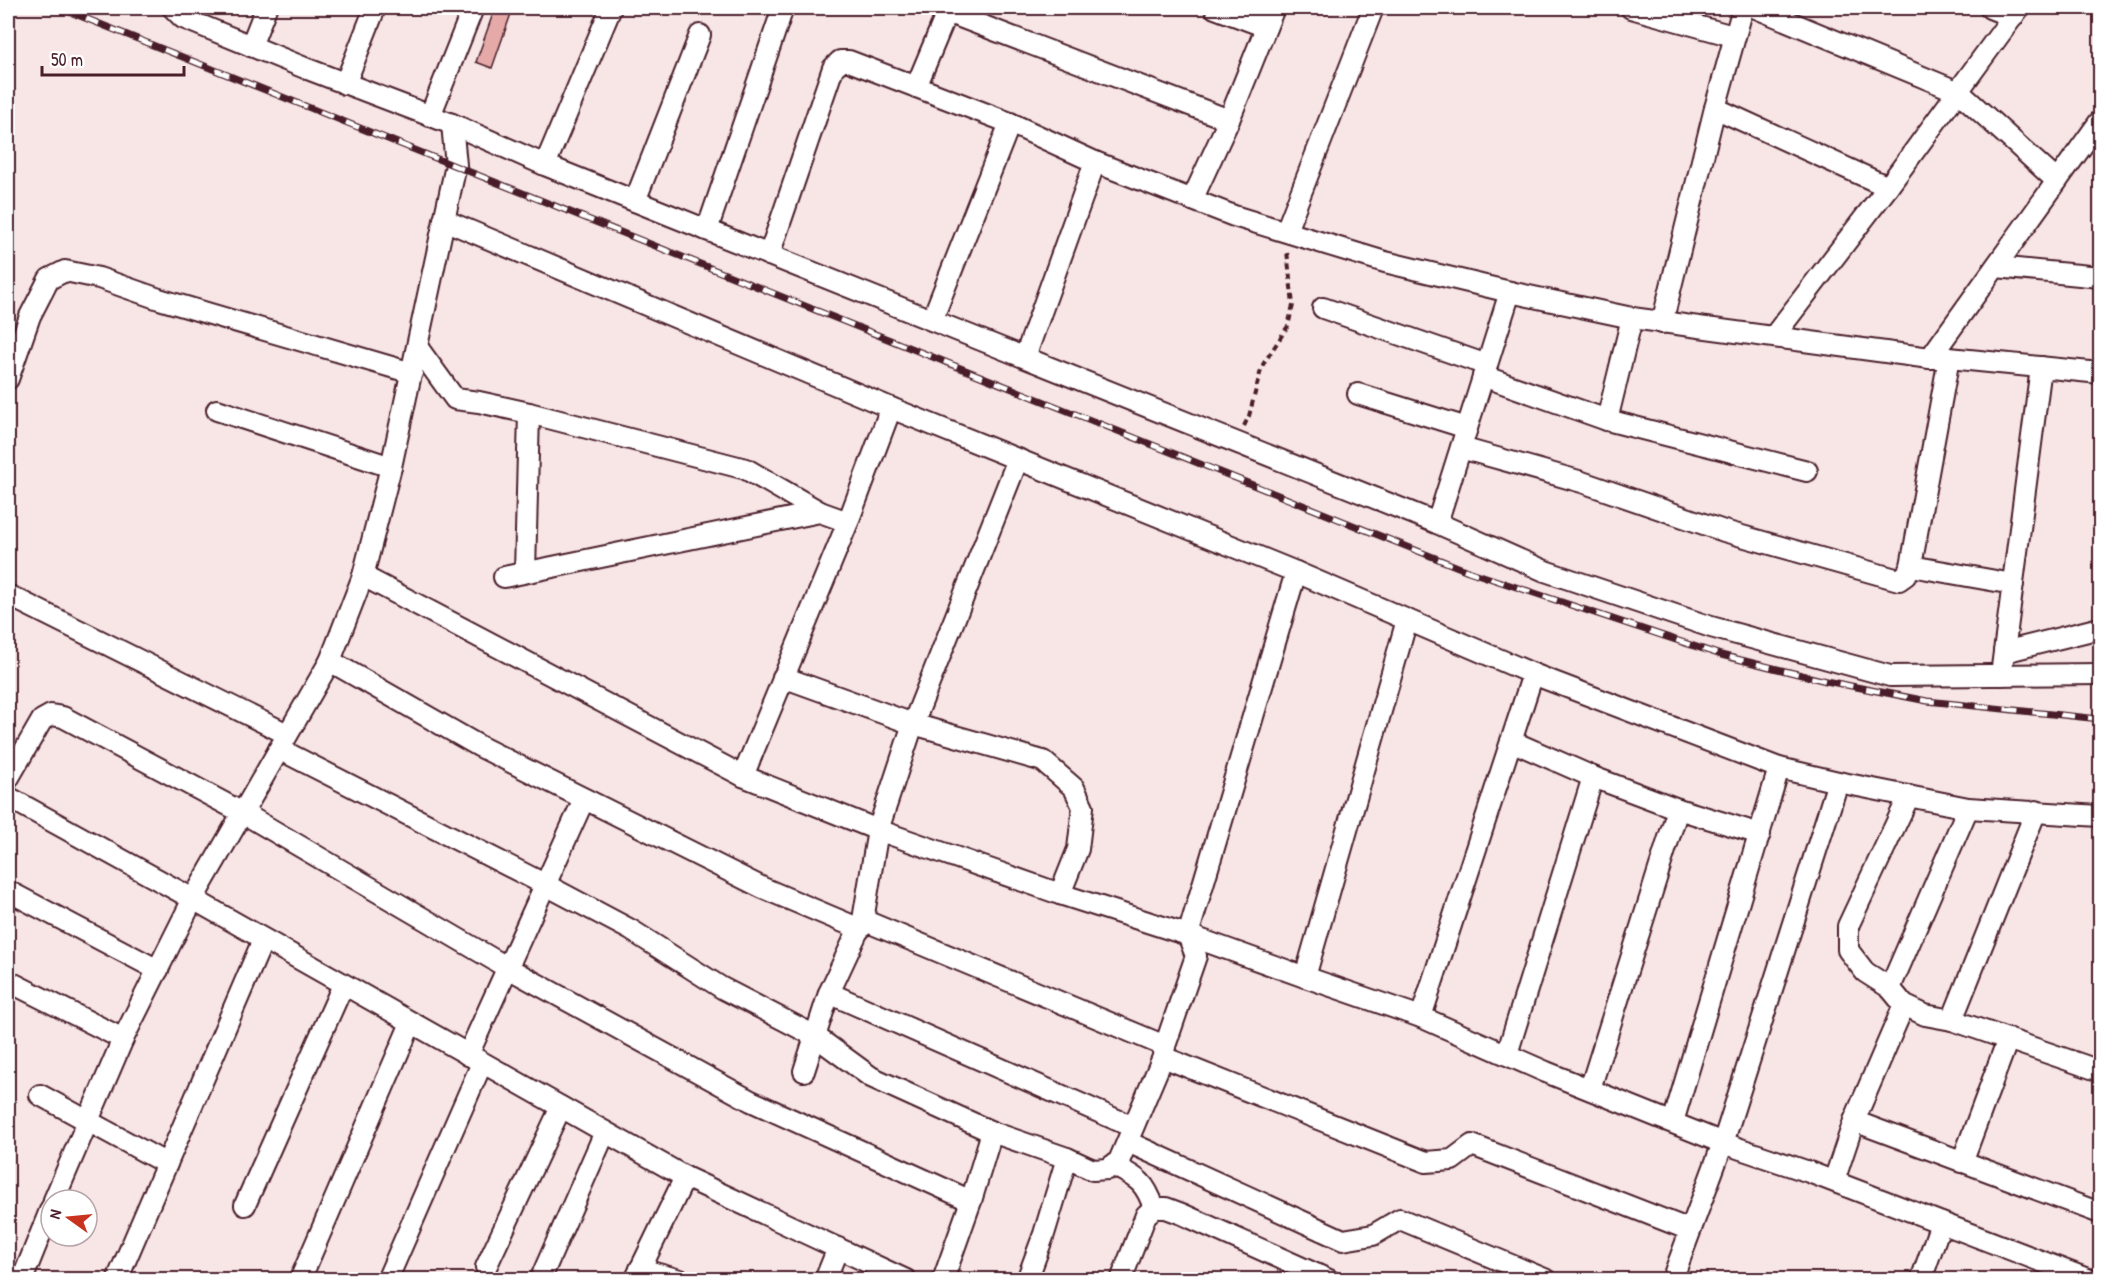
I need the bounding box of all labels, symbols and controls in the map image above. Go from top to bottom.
scale bar [42,39,184,77]
text: 50 m [51,47,83,72]
north arrow [39,1188,99,1248]
text: N [43,1207,66,1221]

